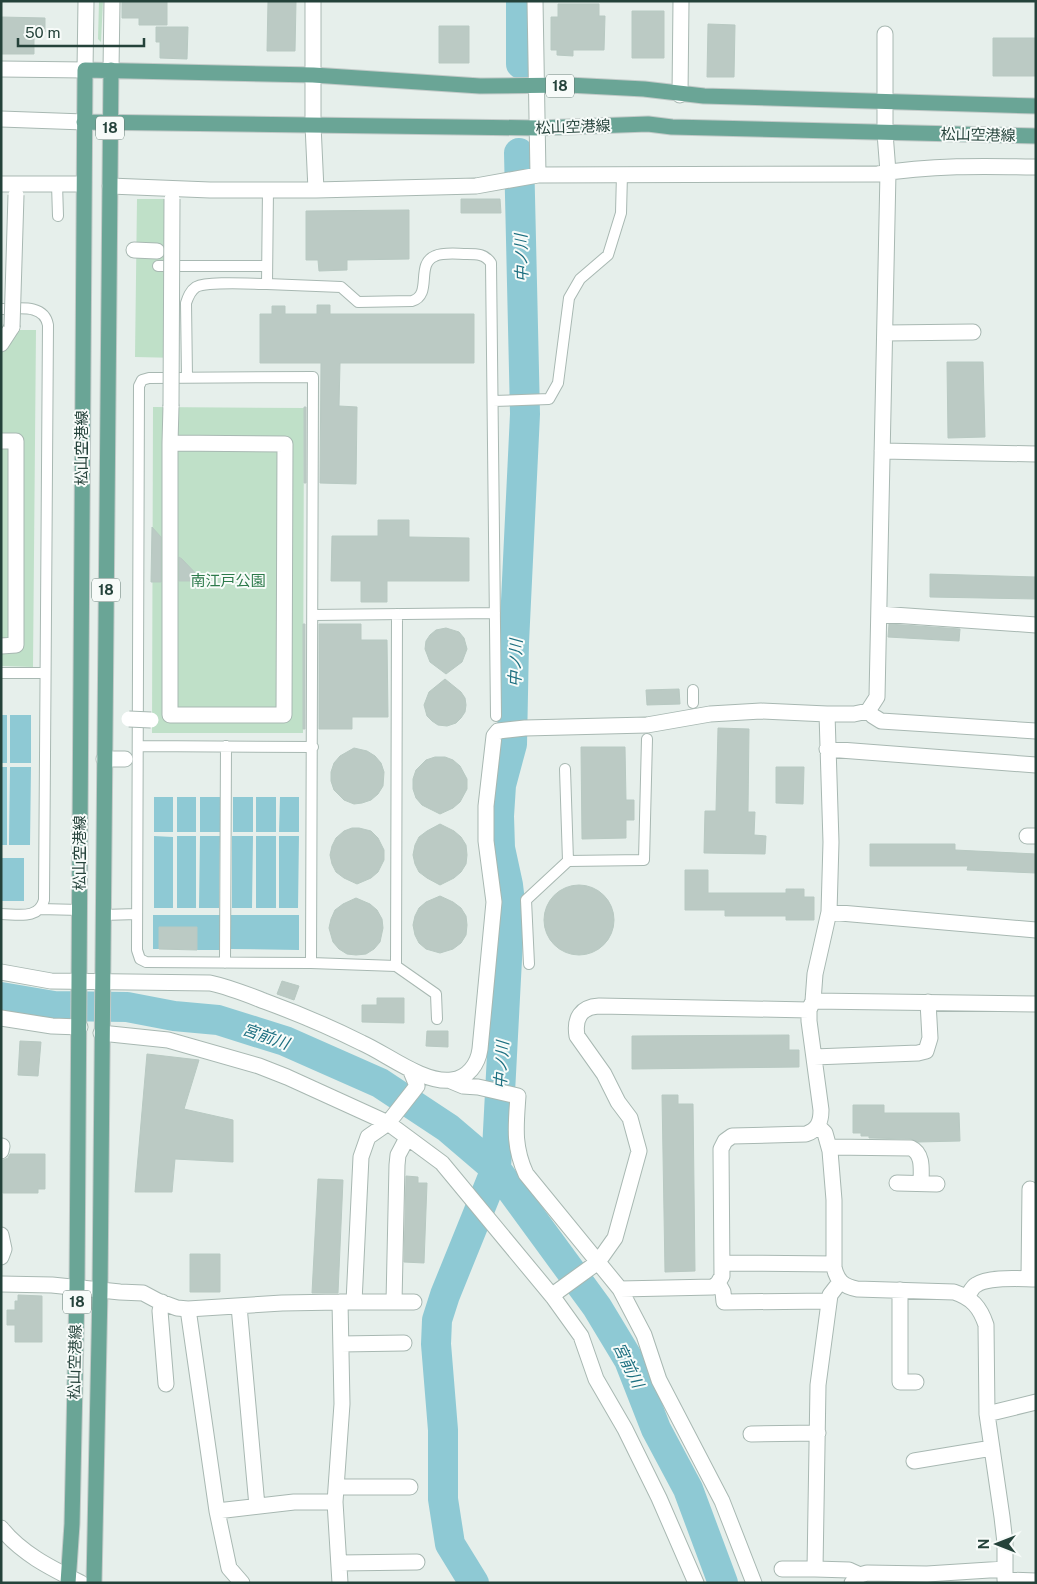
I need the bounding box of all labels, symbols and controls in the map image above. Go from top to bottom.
scale bar [18,15,144,47]
text: 50 m [25,24,60,41]
road number: 18 [546,74,574,98]
road number: 18 [96,116,124,140]
street label: 松山空港線 [535,117,611,136]
street label: 松山空港線 [940,125,1016,144]
water label: 中ノ川 [512,232,531,282]
street label: 松山空港線 [73,410,90,486]
park label: 南江戸公園 [190,572,266,589]
road number: 18 [92,578,120,602]
water label: 中ノ川 [505,637,526,687]
street label: 松山空港線 [71,815,88,891]
water label: 宮前川 [240,1020,294,1054]
water label: 中ノ川 [491,1039,512,1089]
road number: 18 [63,1290,91,1314]
street label: 松山空港線 [65,1324,84,1400]
water label: 宮前川 [609,1339,648,1393]
north arrow [972,1519,1022,1569]
text: N [976,1539,992,1549]

